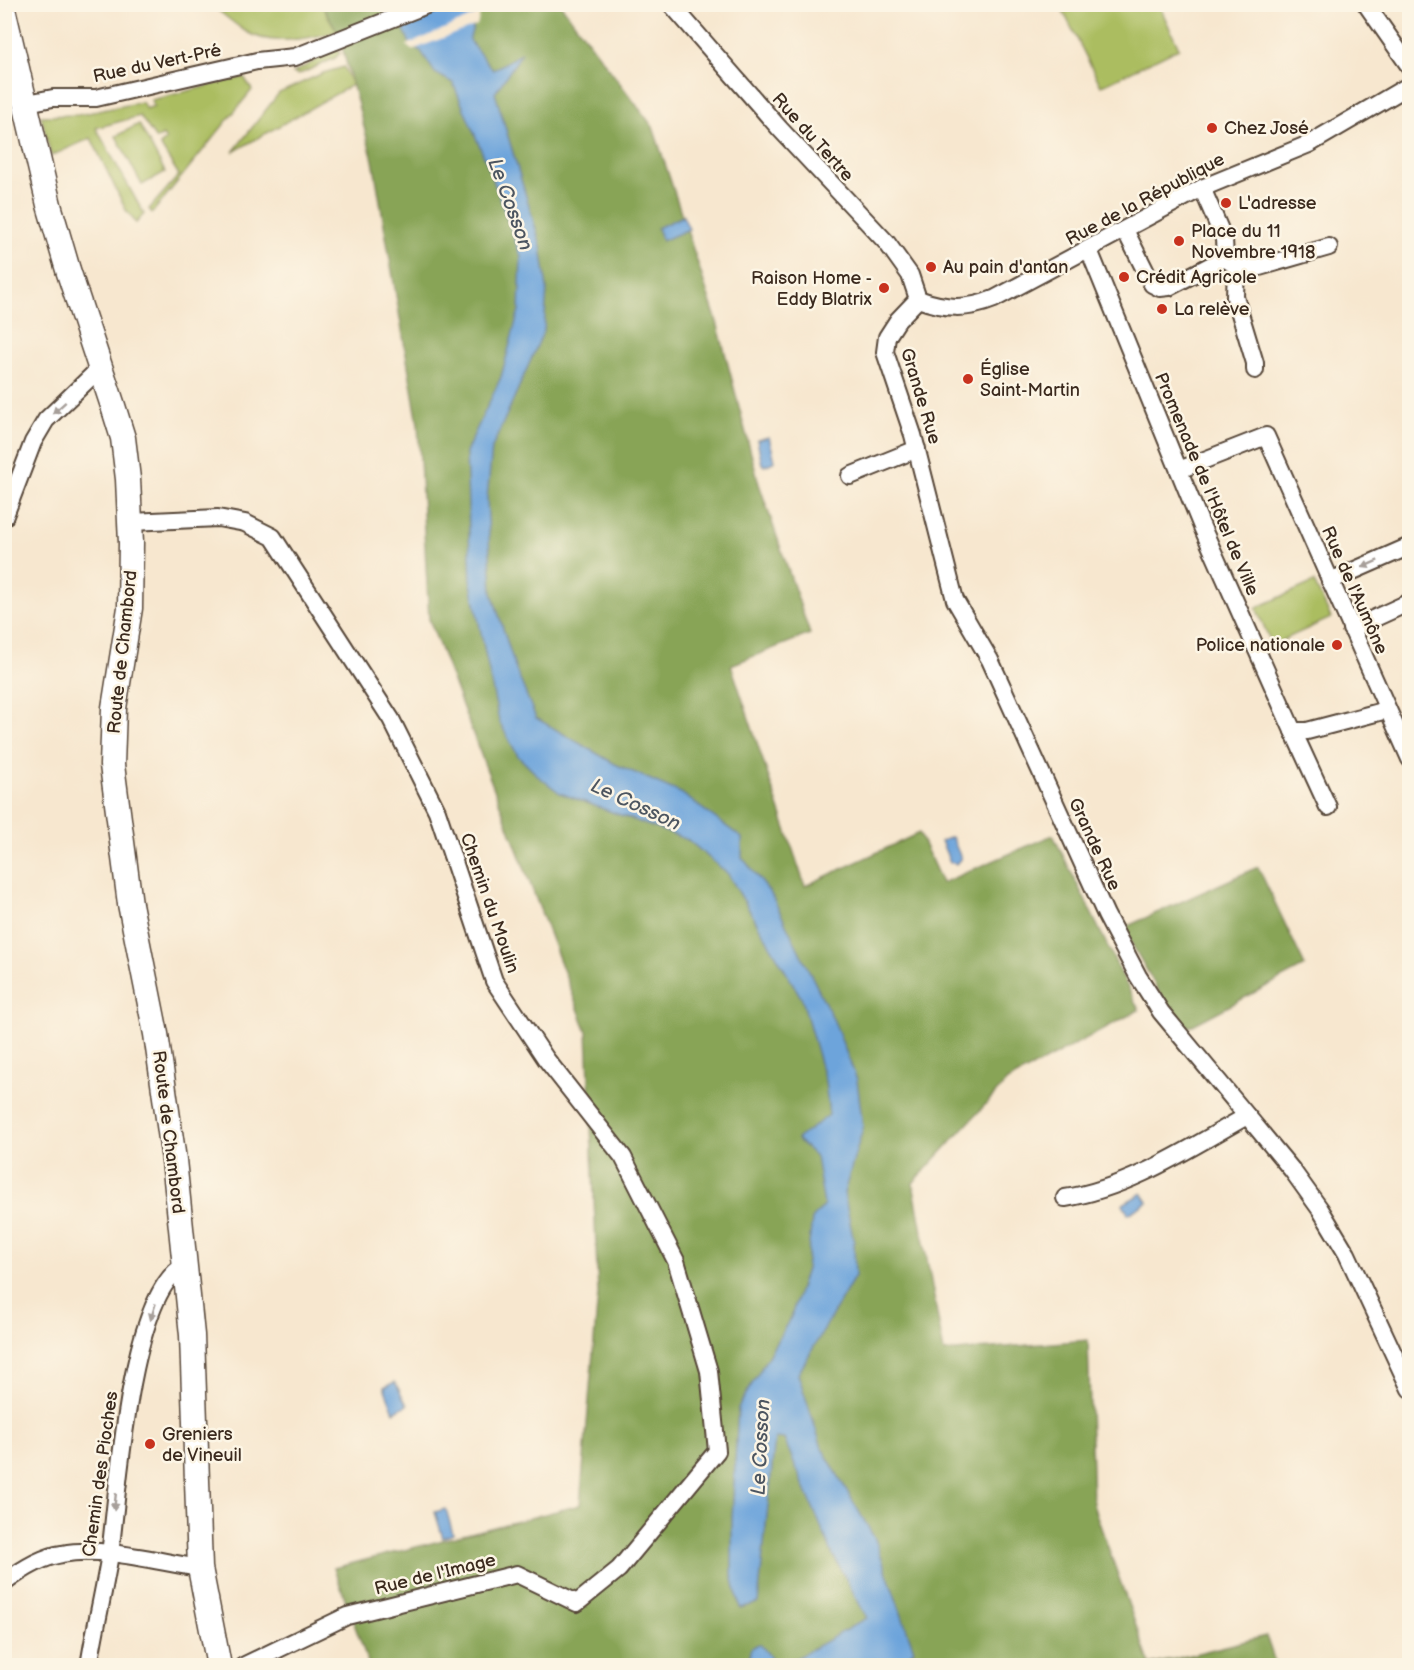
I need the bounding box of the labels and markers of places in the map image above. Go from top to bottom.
place label: Chez José [1224,118,1309,139]
marker: Chez José [1205,121,1219,135]
place label: L'adresse [1238,193,1317,214]
marker: L'adresse [1219,196,1233,210]
place label: Place du 11 Novembre 1918 [1191,221,1315,263]
marker: Place du 11 Novembre 1918 [1172,234,1186,248]
place label: Au pain d'antan [943,257,1068,278]
marker: Au pain d'antan [924,260,938,274]
place label: Crédit Agricole [1136,267,1257,288]
place label: Raison Home - Eddy Blatrix [751,268,873,310]
marker: Crédit Agricole [1117,270,1131,284]
marker: Raison Home - Eddy Blatrix [877,281,891,295]
place label: La relève [1174,299,1250,320]
marker: La relève [1155,302,1169,316]
place label: Église Saint-Martin [980,357,1080,401]
marker: Église Saint-Martin [961,372,975,386]
place label: Police nationale [1196,635,1325,656]
marker: Police nationale [1330,638,1344,652]
place label: Greniers de Vineuil [162,1424,242,1466]
marker: Greniers de Vineuil [143,1437,157,1451]

